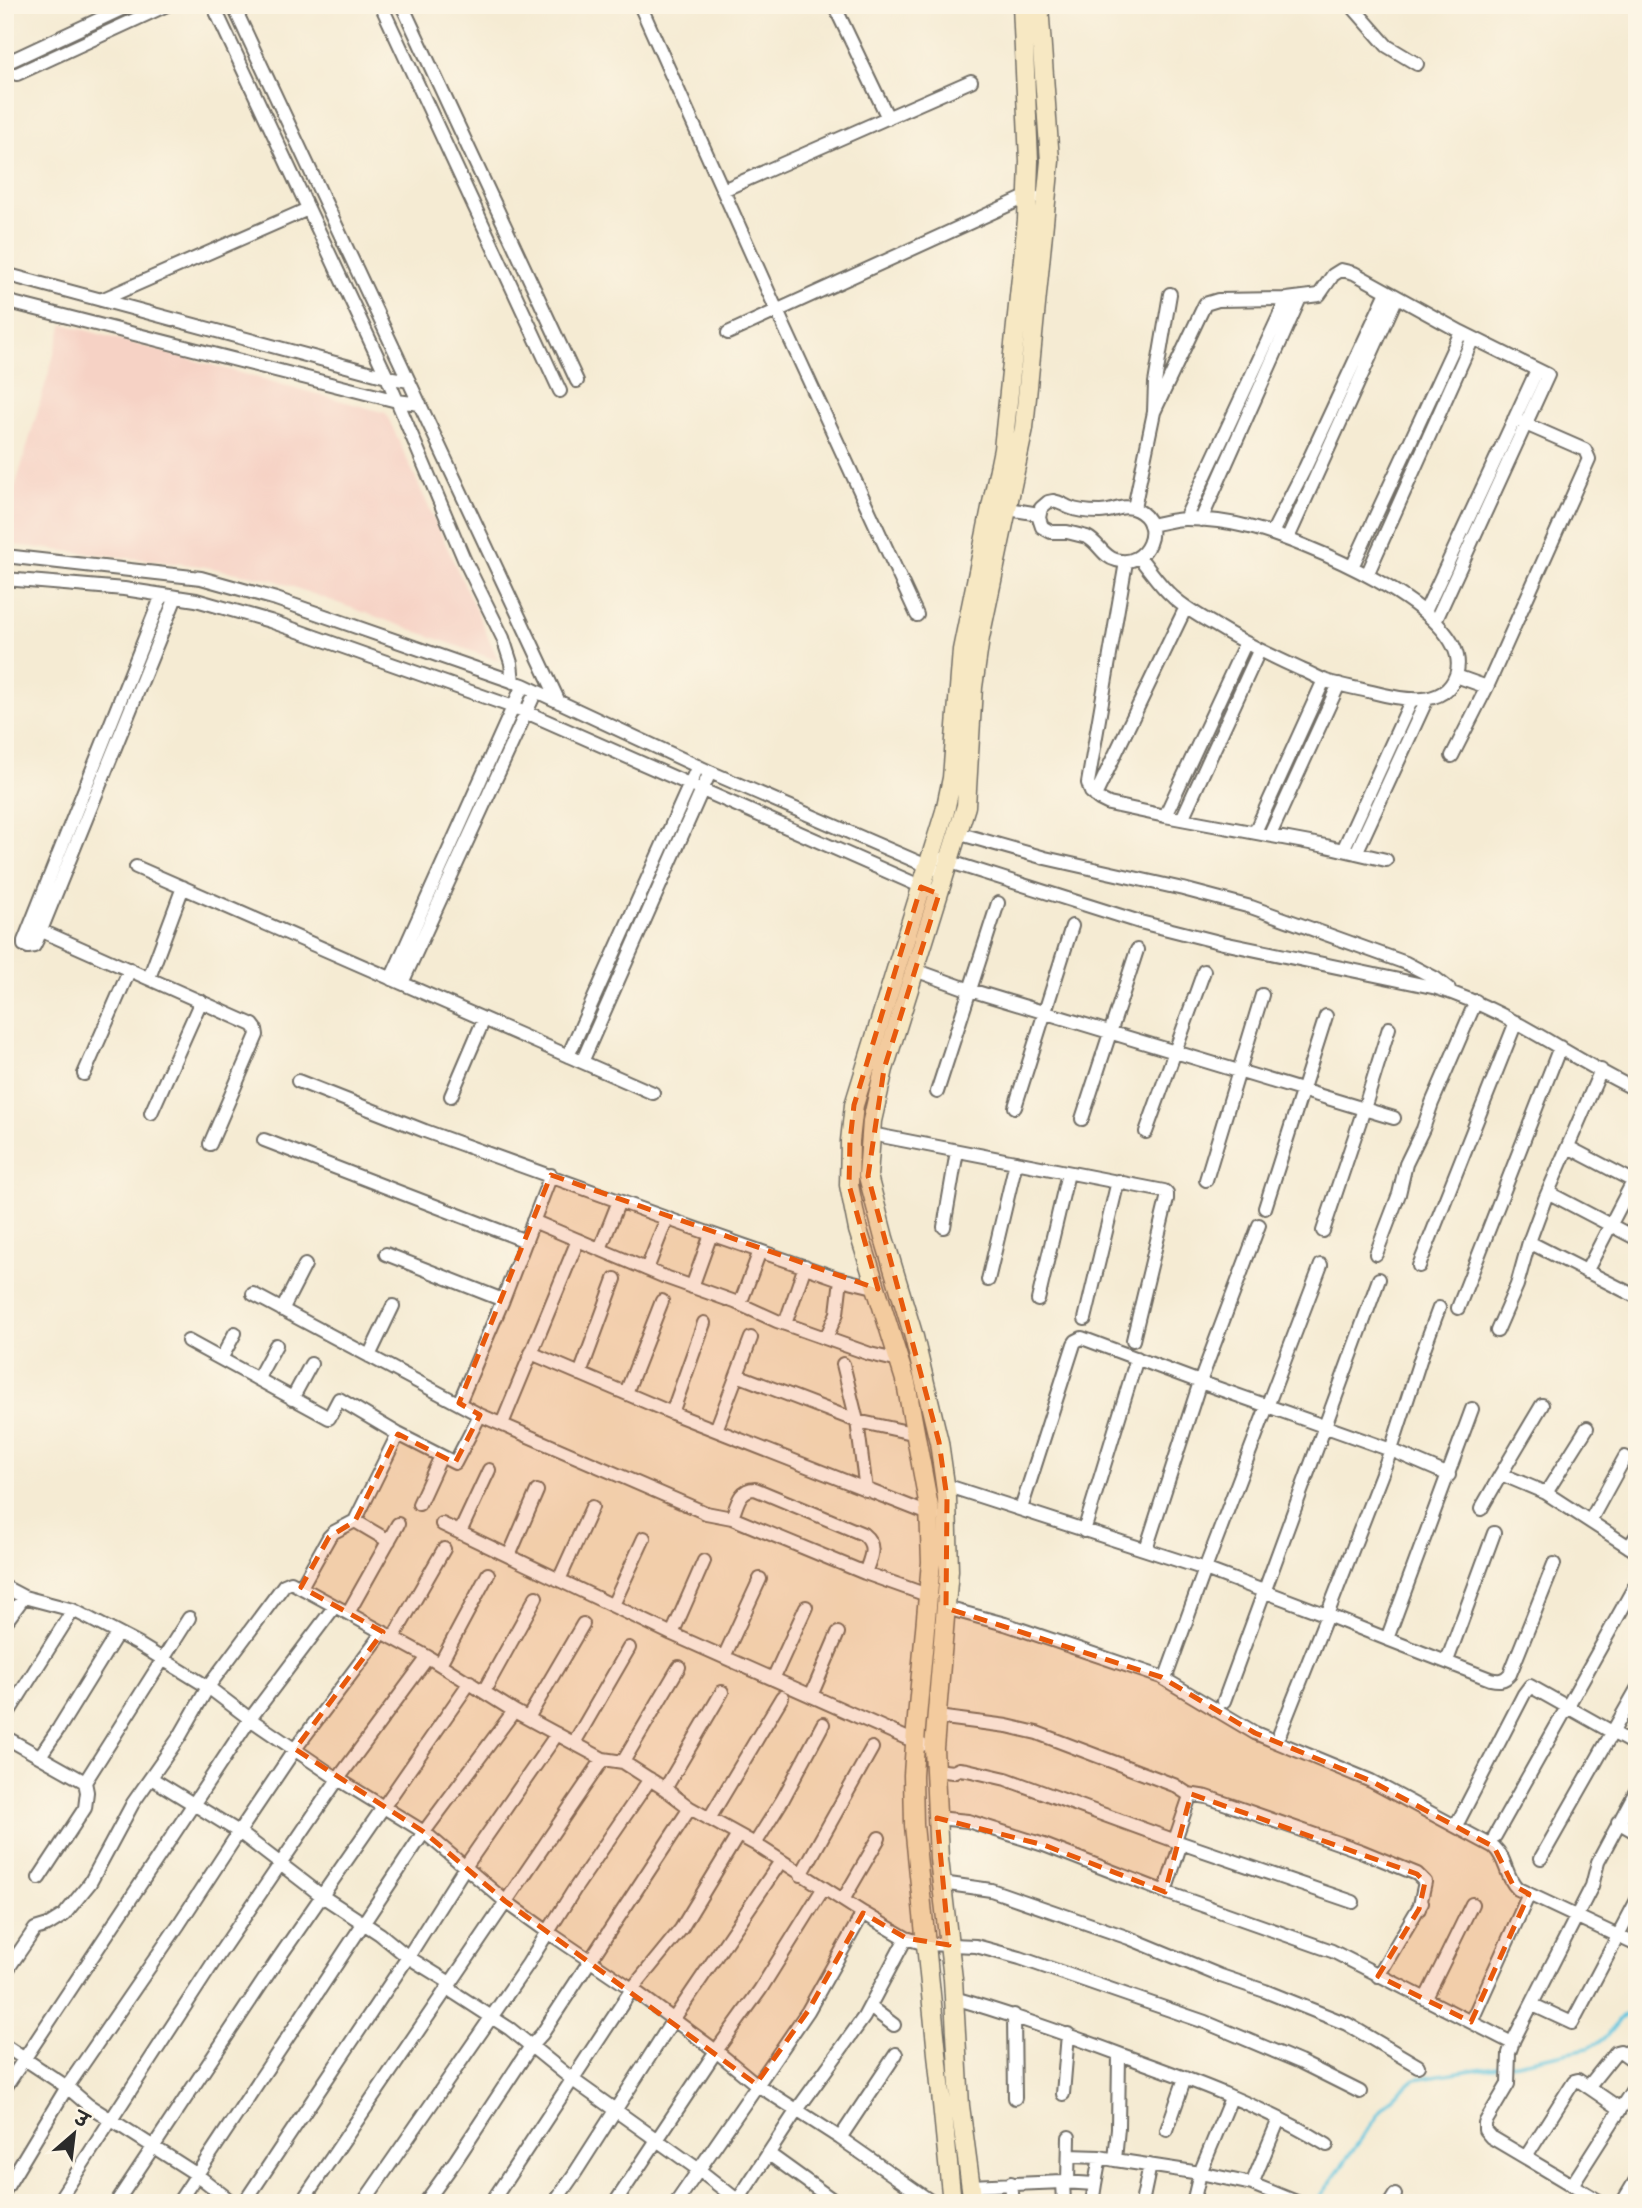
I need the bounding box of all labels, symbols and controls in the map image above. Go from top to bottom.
north arrow [38,2100,108,2170]
text: उ [69,2104,95,2134]

